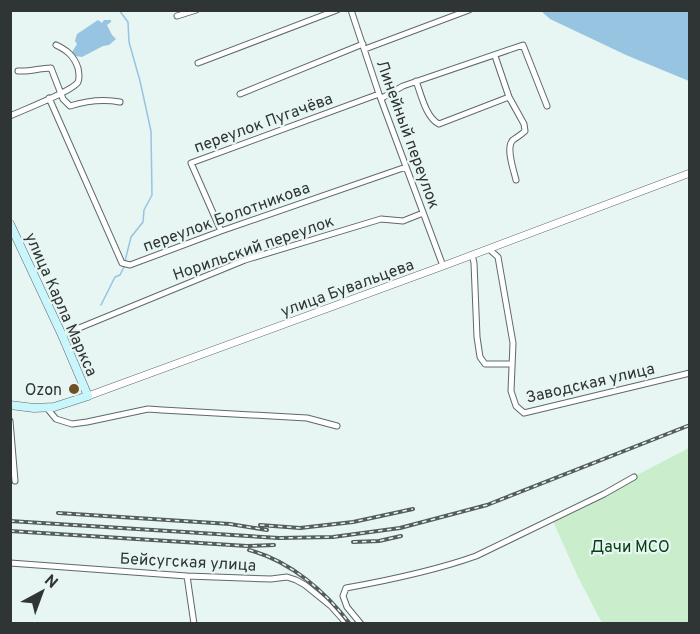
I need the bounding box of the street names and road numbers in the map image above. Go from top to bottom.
street label: Линейный переулок [371,58,443,212]
street label: переулок Пугачёва [192,89,336,158]
street label: переулок Болотникова [140,178,313,257]
street label: Норильский переулок [170,212,337,286]
street label: улица Карла Маркса [19,230,101,380]
street label: улица Бувальцева [278,255,417,322]
street label: Заводская улица [524,359,657,409]
street label: Бейсугская улица [119,549,257,577]

